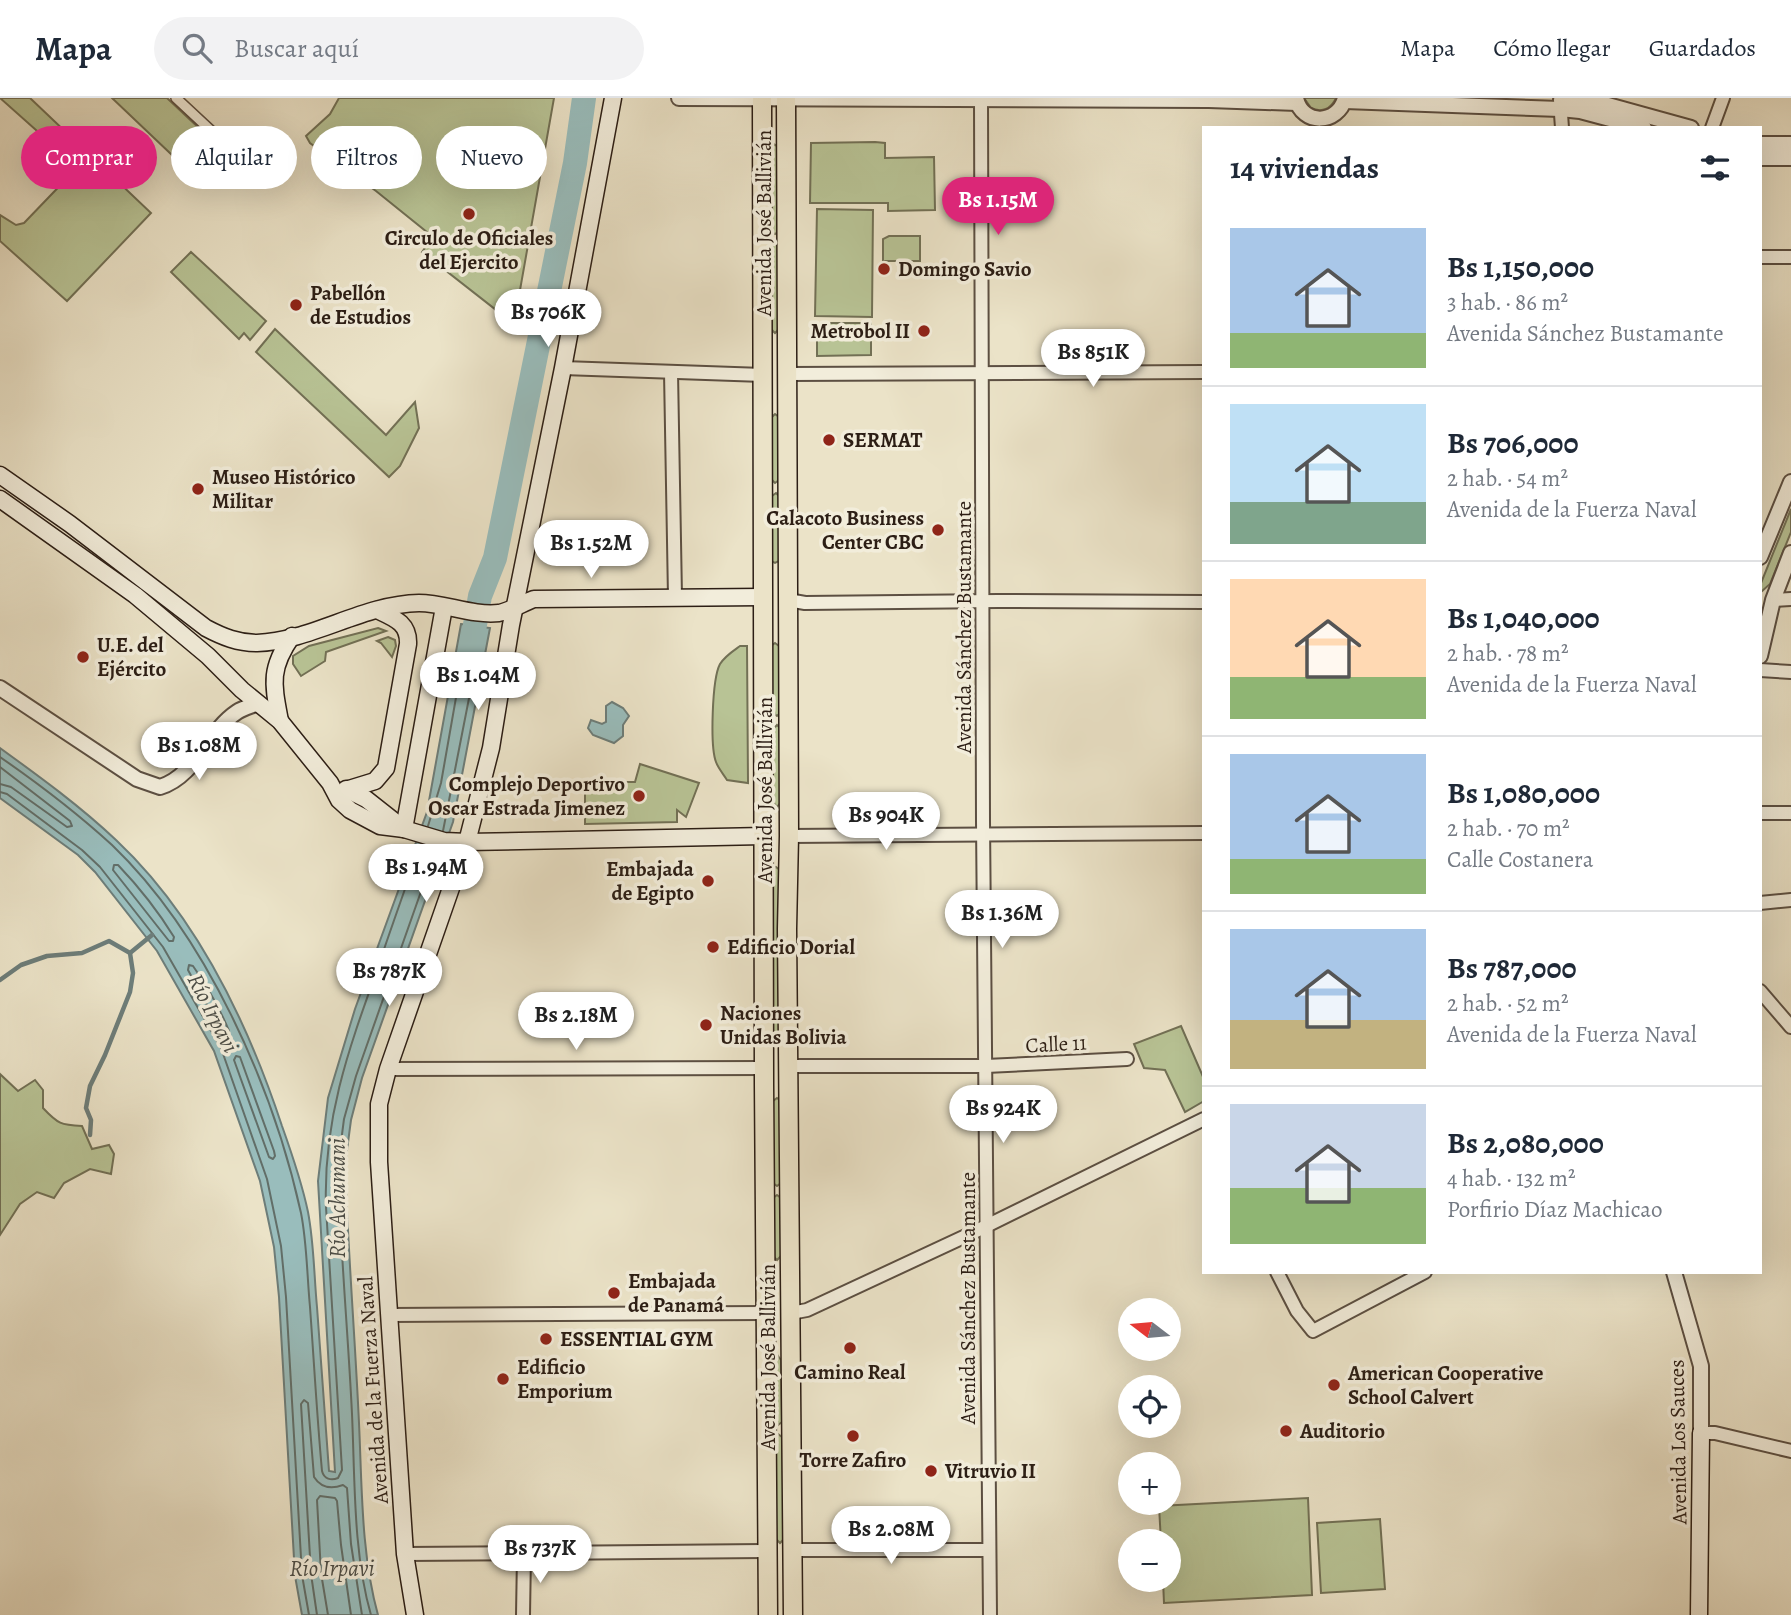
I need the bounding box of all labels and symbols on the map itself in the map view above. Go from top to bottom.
street label: Avenida José Ballivián [750,130,778,317]
pin: Bs 1.15M [926,178,1070,237]
marker: Circulo de Oficiales del Ejercito [461,206,477,222]
place label: Circulo de Oficiales del Ejercito [385,224,553,276]
place label: Domingo Savio [898,255,1032,283]
marker: Domingo Savio [876,261,892,277]
place label: Pabellón de Estudios [310,279,411,331]
pin: Bs 706K [483,289,613,349]
marker: Pabellón de Estudios [288,297,304,313]
place label: Metrobol II [811,317,910,345]
marker: Metrobol II [916,323,932,339]
pin: Bs 851K [1028,330,1158,389]
place label: SERMAT [843,426,922,454]
marker: SERMAT [821,432,837,448]
place label: Museo Histórico Militar [212,463,356,515]
marker: Museo Histórico Militar [190,481,206,497]
street label: Avenida Sánchez Bustamante [950,501,978,754]
place label: Calacoto Business Center CBC [766,504,924,556]
pin: Bs 1.52M [519,520,663,580]
marker: Calacoto Business Center CBC [930,522,946,538]
place label: U.E. del Ejército [97,631,167,683]
marker: U.E. del Ejército [75,649,91,665]
pin: Bs 1.04M [406,652,550,712]
street label: Avenida José Ballivián [751,697,779,884]
pin: Bs 1.08M [127,722,271,782]
place label: Complejo Deportivo Oscar Estrada Jimenez [428,770,625,822]
marker: Complejo Deportivo Oscar Estrada Jimenez [631,788,647,804]
pin: Bs 904K [821,792,951,852]
pin: Bs 1.94M [354,844,498,904]
place label: Embajada de Egipto [606,855,695,907]
marker: Embajada de Egipto [700,873,716,889]
pin: Bs 1.36M [930,890,1074,950]
place label: Edificio Dorial [727,933,855,961]
marker: Edificio Dorial [705,939,721,955]
pin: Bs 787K [324,948,454,1008]
water label: Río Irpavi [180,968,246,1058]
pin: Bs 2.18M [504,992,648,1052]
place label: Naciones Unidas Bolivia [720,999,848,1051]
marker: Naciones Unidas Bolivia [698,1017,714,1033]
street label: Calle 11 [1025,1028,1087,1060]
pin: Bs 924K [938,1086,1068,1145]
water label: Río Achumani [322,1138,353,1258]
street label: Avenida Sánchez Bustamante [954,1172,982,1425]
street label: Avenida José Ballivián [754,1264,782,1451]
place label: Embajada de Panamá [628,1267,725,1319]
street label: Avenida de la Fuerza Naval [351,1275,395,1506]
marker: Embajada de Panamá [606,1285,622,1301]
north arrow [1118,1298,1181,1362]
place label: ESSENTIAL GYM [560,1325,714,1353]
marker: ESSENTIAL GYM [538,1331,554,1347]
marker: Camino Real [842,1340,858,1356]
place label: Edificio Emporium [517,1353,613,1405]
place label: Camino Real [794,1358,906,1386]
place label: American Cooperative School Calvert [1347,1359,1544,1411]
street label: Avenida Los Sauces [1663,1359,1693,1526]
marker: Edificio Emporium [495,1371,511,1387]
marker: American Cooperative School Calvert [1326,1377,1342,1393]
place label: Auditorio [1299,1417,1385,1445]
marker: Auditorio [1278,1423,1294,1439]
marker: Torre Zafiro [845,1428,861,1444]
place label: Torre Zafiro [800,1446,907,1474]
place label: Vitruvio II [944,1457,1036,1485]
marker: Vitruvio II [923,1463,939,1479]
pin: Bs 2.08M [819,1506,963,1566]
pin: Bs 737K [475,1526,605,1585]
water label: Río Irpavi [289,1553,375,1584]

